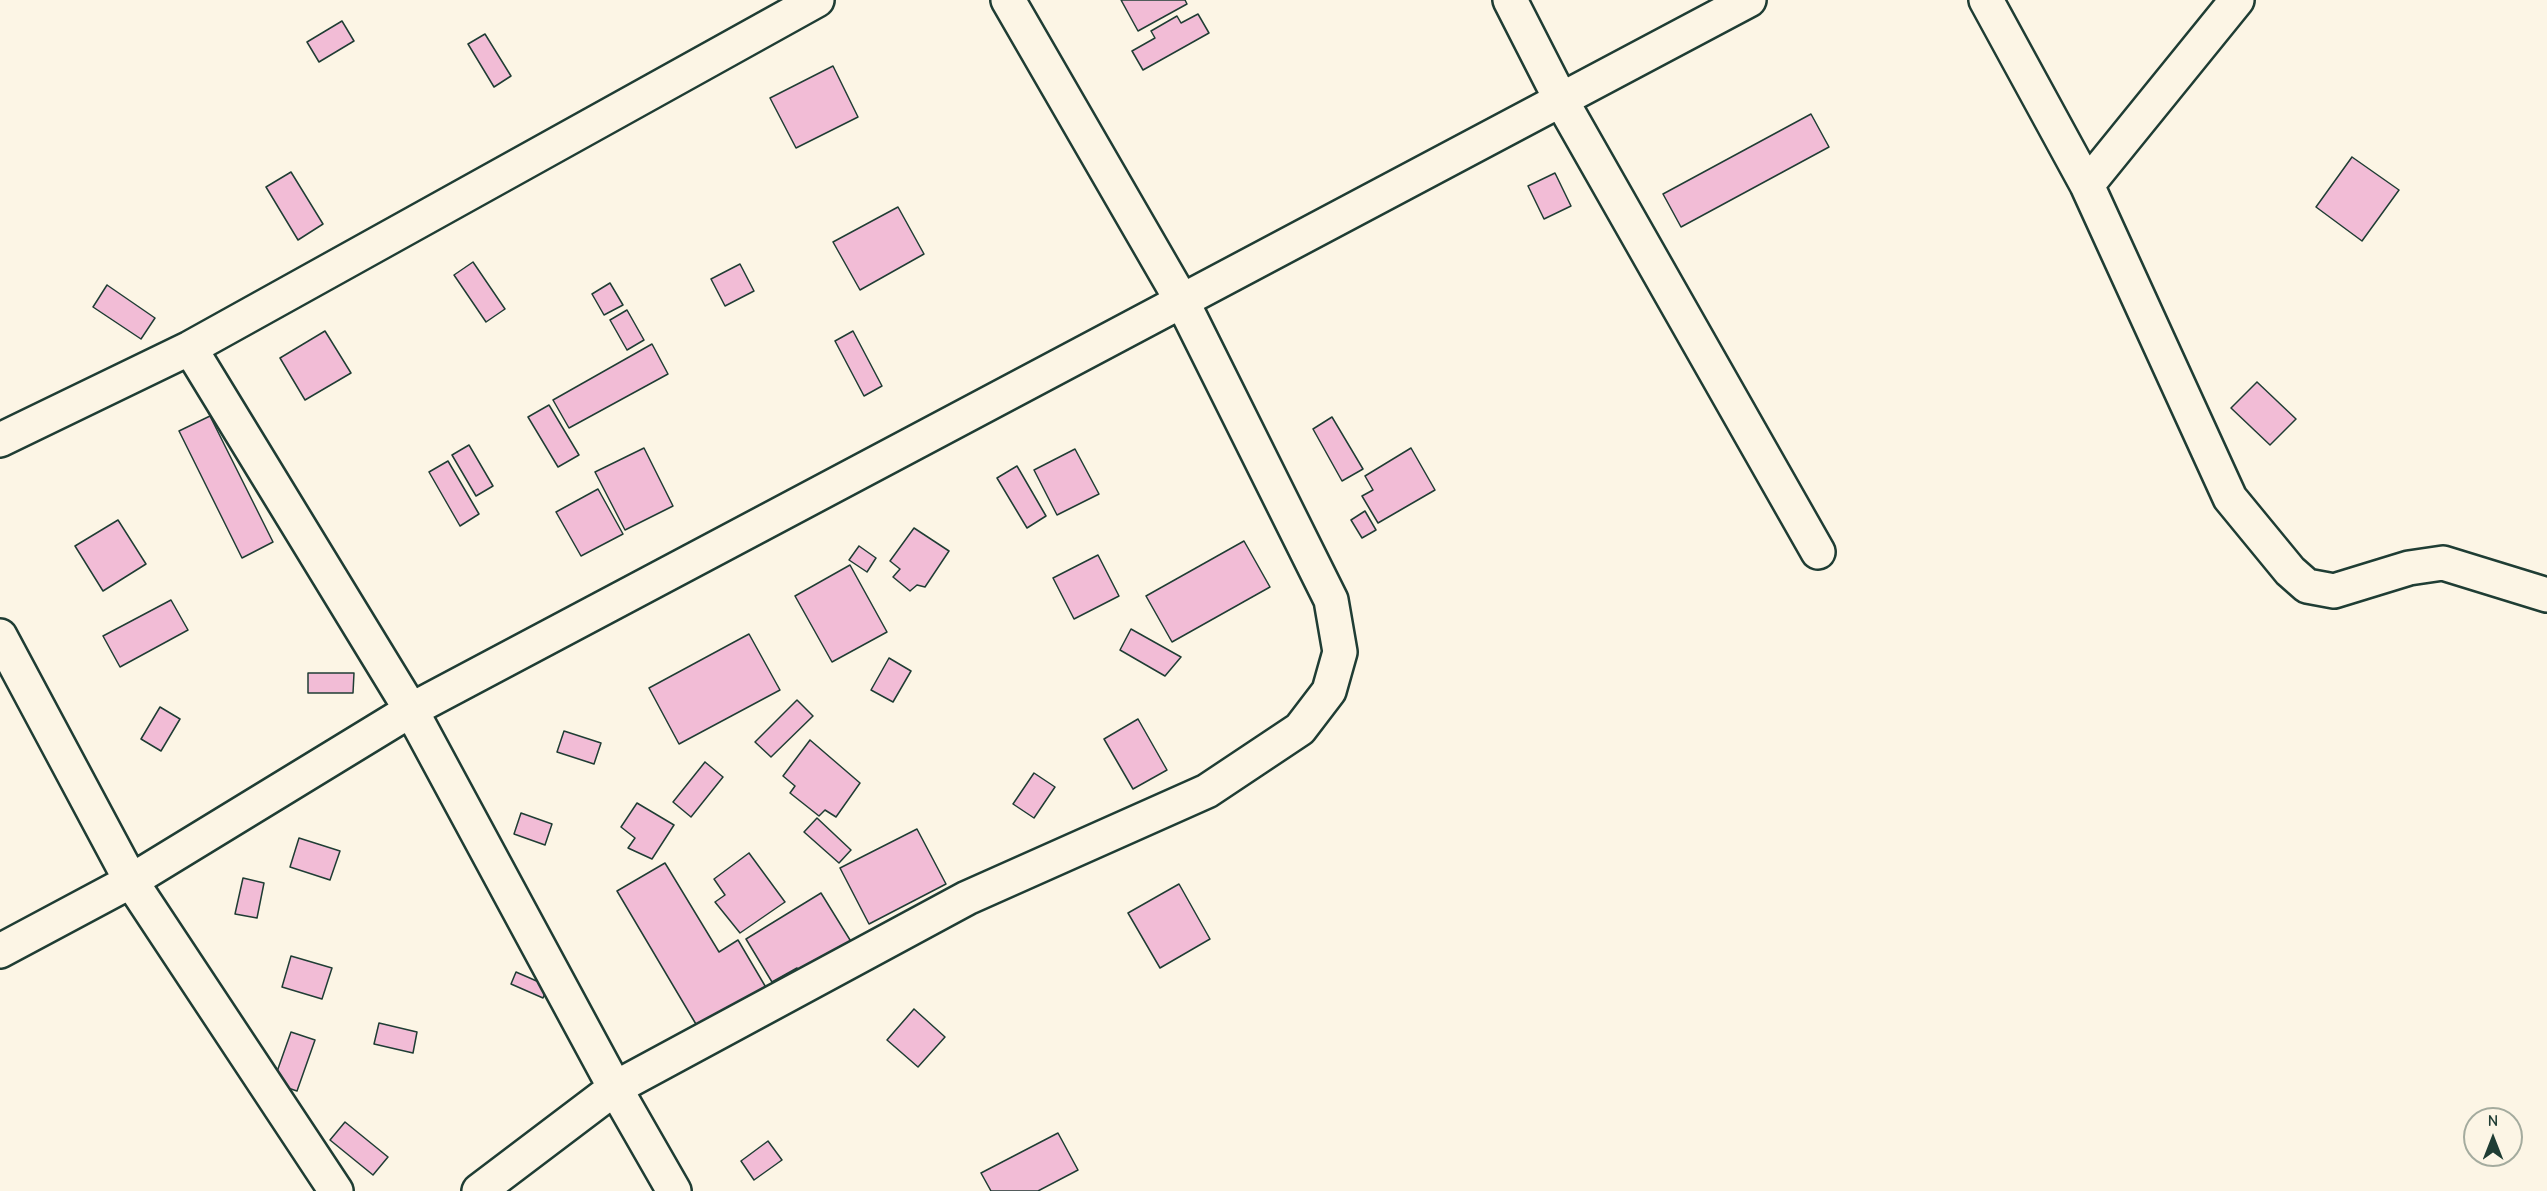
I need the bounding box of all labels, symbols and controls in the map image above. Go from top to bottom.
north arrow [2463,1107,2523,1167]
text: N [2488,1112,2498,1130]

